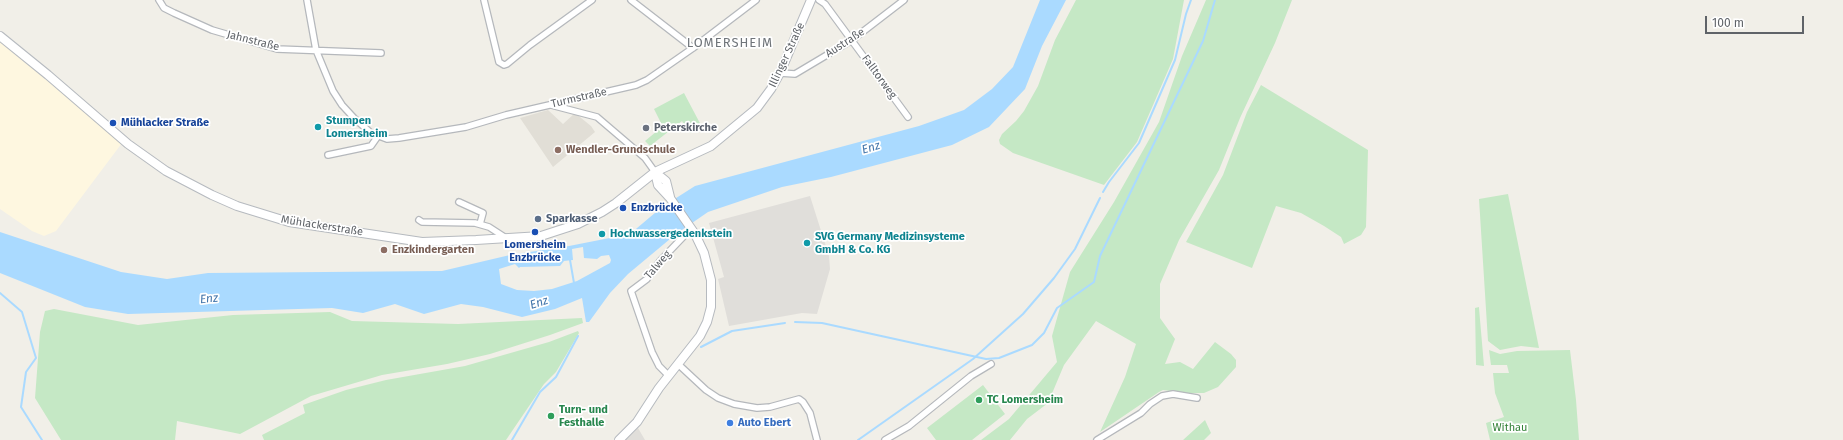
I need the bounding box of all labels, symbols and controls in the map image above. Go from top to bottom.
scale bar [1707,8,1806,34]
text: 100 m [1712,16,1744,30]
street label: Illinger Straße [766,20,808,90]
street label: Austraße [823,25,867,61]
street label: Jahnstraße [225,28,281,54]
district label: LOMERSHEIM [687,35,773,51]
street label: Falltorweg [859,52,899,102]
street label: Turmstraße [550,85,608,111]
place label: Stumpen Lomersheim [326,114,388,140]
place label: Mühlacker Straße [121,116,209,130]
marker: Mühlacker Straße [108,118,118,128]
place label: Peterskirche [654,121,717,135]
marker: Stumpen Lomersheim [313,122,323,132]
marker: Peterskirche [641,123,651,133]
water label: Enz [860,139,882,157]
place label: Wendler-Grundschule [566,143,675,157]
marker: Wendler-Grundschule [553,145,563,155]
place label: Enzbrücke [631,201,683,215]
marker: Enzbrücke [618,203,628,213]
place label: Sparkasse [546,212,598,226]
street label: Mühlackerstraße [280,213,364,239]
marker: Sparkasse [533,214,543,224]
marker: Lomersheim Enzbrücke [530,227,540,237]
place label: Hochwassergedenkstein [610,227,732,241]
marker: Hochwassergedenkstein [597,229,607,239]
place label: SVG Germany Medizinsysteme GmbH & Co. KG [815,230,965,256]
place label: Lomersheim Enzbrücke [504,238,566,264]
marker: SVG Germany Medizinsysteme GmbH & Co. KG [802,238,812,248]
place label: Enzkindergarten [392,243,474,257]
marker: Enzkindergarten [379,245,389,255]
street label: Talweg [642,248,674,282]
water label: Enz [199,291,219,307]
water label: Enz [528,293,550,313]
place label: TC Lomersheim [987,393,1063,407]
marker: TC Lomersheim [974,395,984,405]
place label: Turn- und Festhalle [559,403,608,429]
marker: Turn- und Festhalle [546,411,556,421]
place label: Auto Ebert [738,416,791,430]
marker: Auto Ebert [725,418,735,428]
park label: Withau [1493,421,1527,435]

